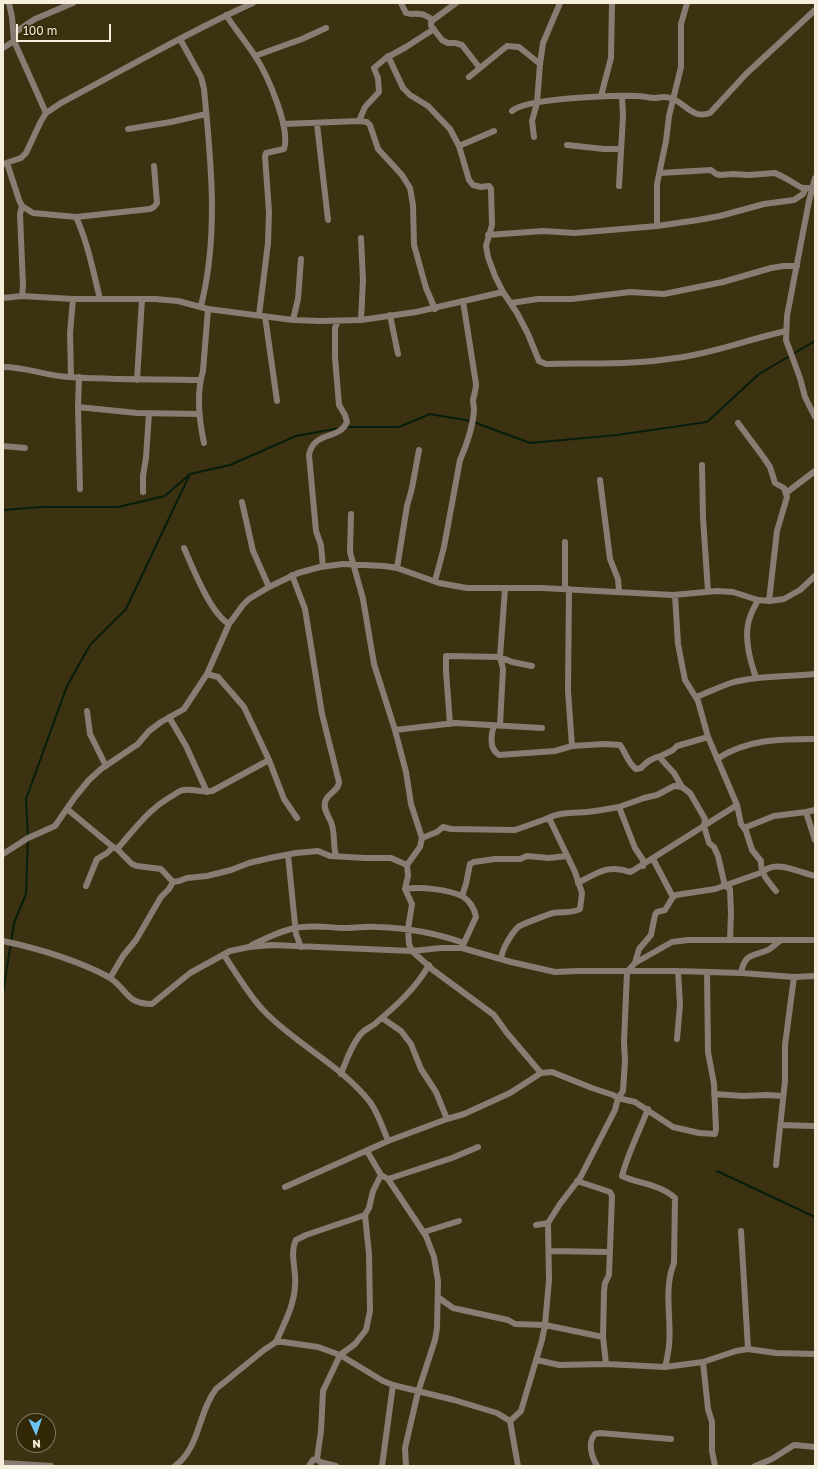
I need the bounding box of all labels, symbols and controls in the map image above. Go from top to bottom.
scale bar [18,16,113,42]
text: 100 m [23,23,57,38]
north arrow [16,1413,56,1453]
text: N [32,1438,41,1451]

